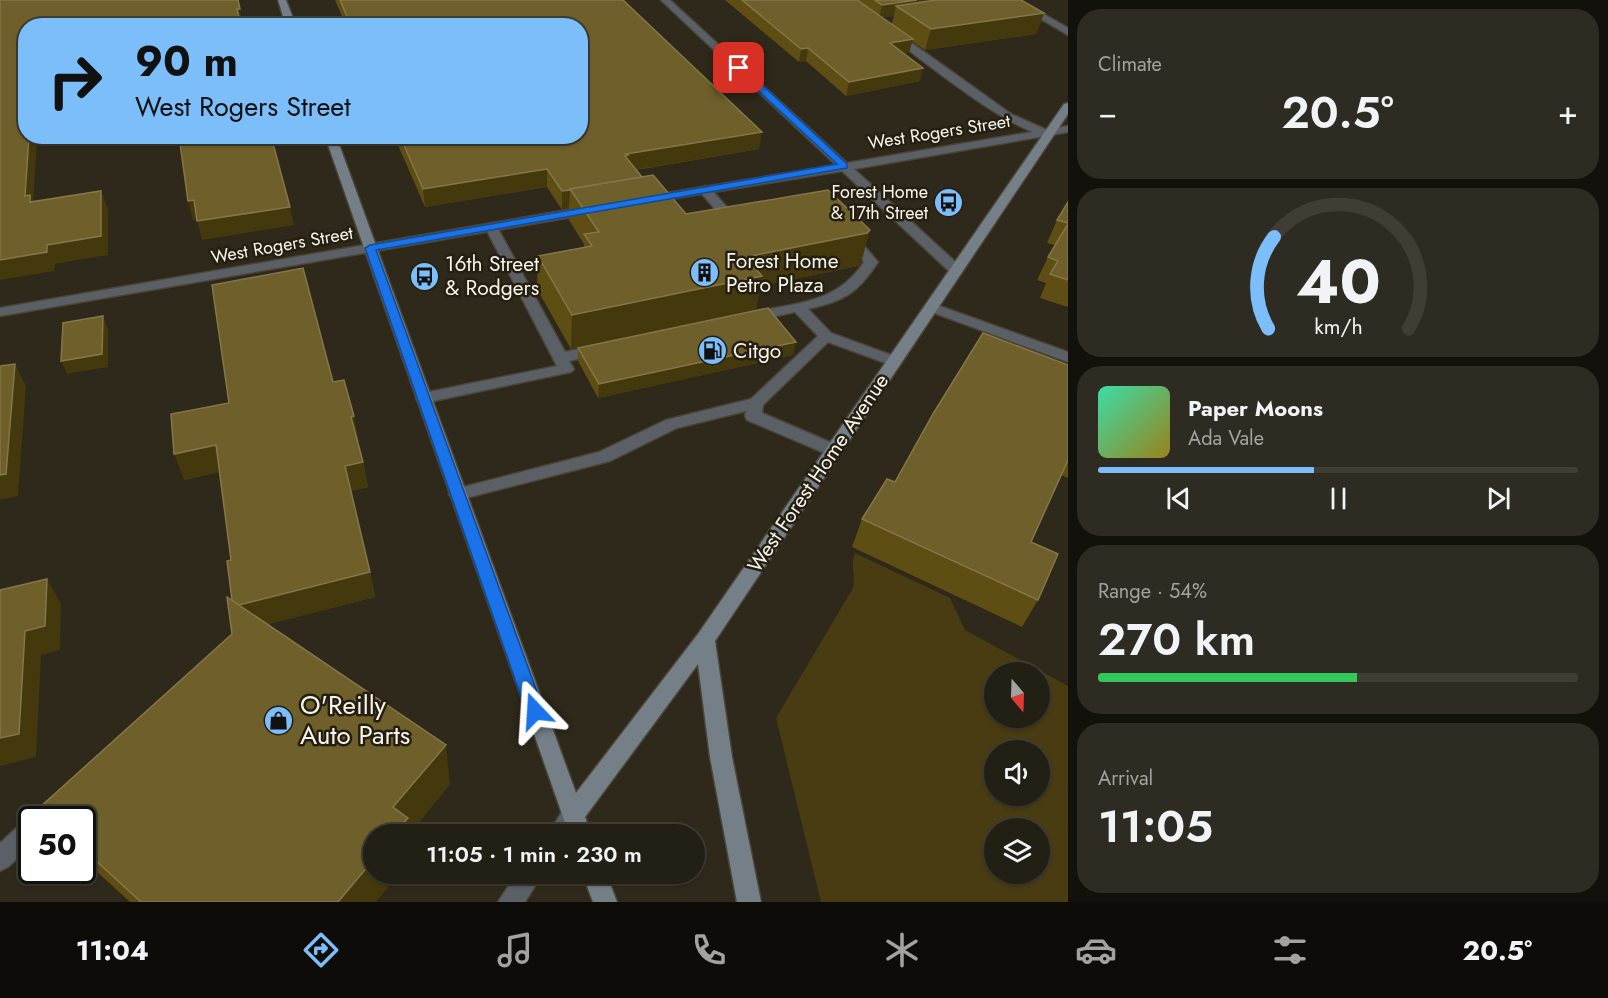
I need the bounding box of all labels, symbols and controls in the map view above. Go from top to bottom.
text: 90 m [135,31,238,92]
icon: right [36,42,114,120]
pin [713,42,764,93]
text: Climate [1098,50,1162,79]
icon: arrive [722,51,755,84]
text: 20.5° [1281,80,1394,145]
text: West Rogers Street [135,87,351,126]
text: − [1098,89,1117,136]
text: + [1558,89,1578,136]
street label: West Rogers Street [866,108,1013,156]
place label: Forest Home & 17th Street [831,179,929,226]
bus stop icon: Forest Home & 17th Street [933,186,965,218]
street label: West Rogers Street [209,220,356,270]
text: 40 [1296,237,1380,327]
place label: Forest Home Petro Plaza [726,246,839,300]
place label: 16th Street & Rodgers [445,249,539,303]
building icon: Forest Home Petro Plaza [689,257,721,289]
bus stop icon: 16th Street & Rodgers [408,260,440,292]
text: km/h [1314,312,1362,343]
fuel station icon: Citgo [696,335,728,367]
place label: Citgo [733,336,781,366]
street label: West Forest Home Avenue [740,367,896,578]
text: Paper Moons [1188,392,1323,424]
text: Ada Vale [1188,424,1264,453]
icon: previous [1162,482,1195,515]
icon: pause [1322,482,1355,515]
icon: next [1482,482,1515,515]
text: Range · 54% [1098,577,1207,606]
text: 270 km [1098,607,1255,672]
north arrow [984,662,1050,728]
map controls [984,662,1050,884]
position arrow [503,679,567,743]
place label: O'Reilly Auto Parts [300,686,410,754]
shop icon: O'Reilly Auto Parts [263,704,295,736]
button: sound [984,740,1050,806]
text: Arrival [1098,764,1153,793]
text: 11:05 [1098,794,1213,859]
speed limit sign: 50 [18,806,96,884]
button: layers [984,818,1050,884]
text: 11:05 · 1 min · 230 m [426,838,642,870]
icon: directions [300,929,342,971]
icon: music [494,929,536,971]
icon: phone [688,929,730,971]
icon: climate [881,929,923,971]
icon: car [1075,929,1117,971]
icon: filters [1269,929,1311,971]
text: 11:04 [76,931,149,970]
text: 20.5° [1462,931,1532,970]

